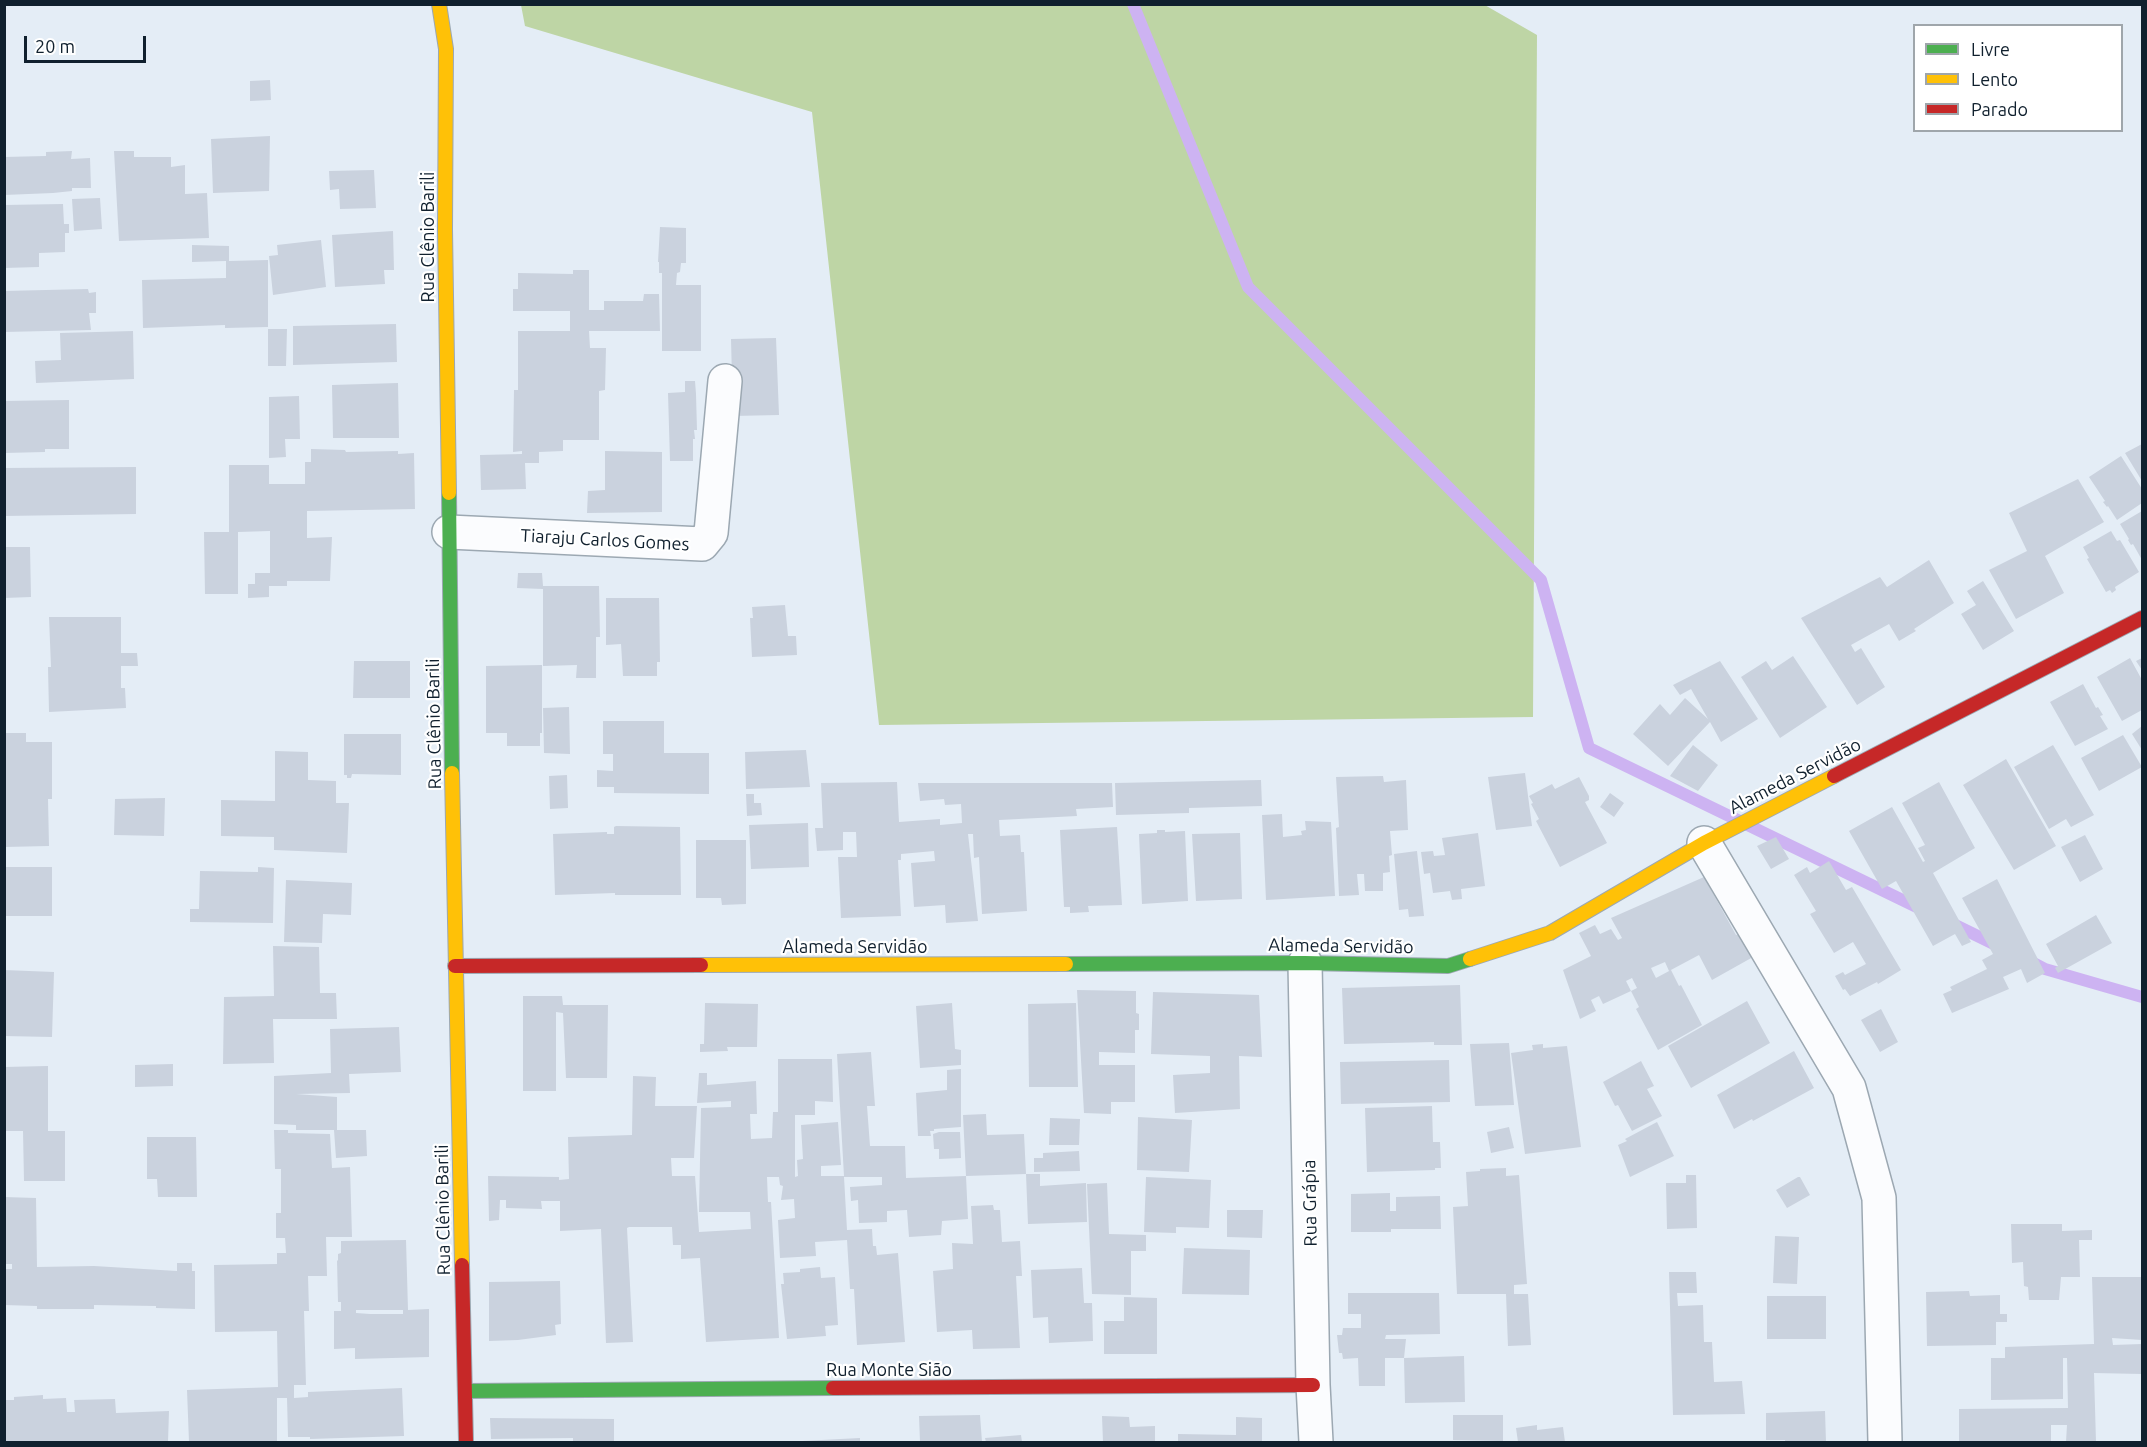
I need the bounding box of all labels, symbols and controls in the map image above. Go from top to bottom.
scale bar [27,24,148,62]
legend [1913,24,2123,132]
text: 20 m [35,36,75,56]
text: Livre [1971,39,2010,59]
text: Lento [1971,69,2018,89]
text: Parado [1971,99,2028,119]
street label: Rua Clênio Barili [417,172,439,302]
street label: Tiaraju Carlos Gomes [520,525,690,555]
street label: Rua Clênio Barili [422,658,446,790]
street label: Alameda Servidão [1725,733,1865,819]
street label: Alameda Servidão [1268,934,1414,958]
street label: Alameda Servidão [782,936,928,958]
street label: Rua Clênio Barili [431,1144,455,1276]
street label: Rua Grápia [1298,1159,1322,1247]
street label: Rua Monte Sião [826,1359,952,1381]

